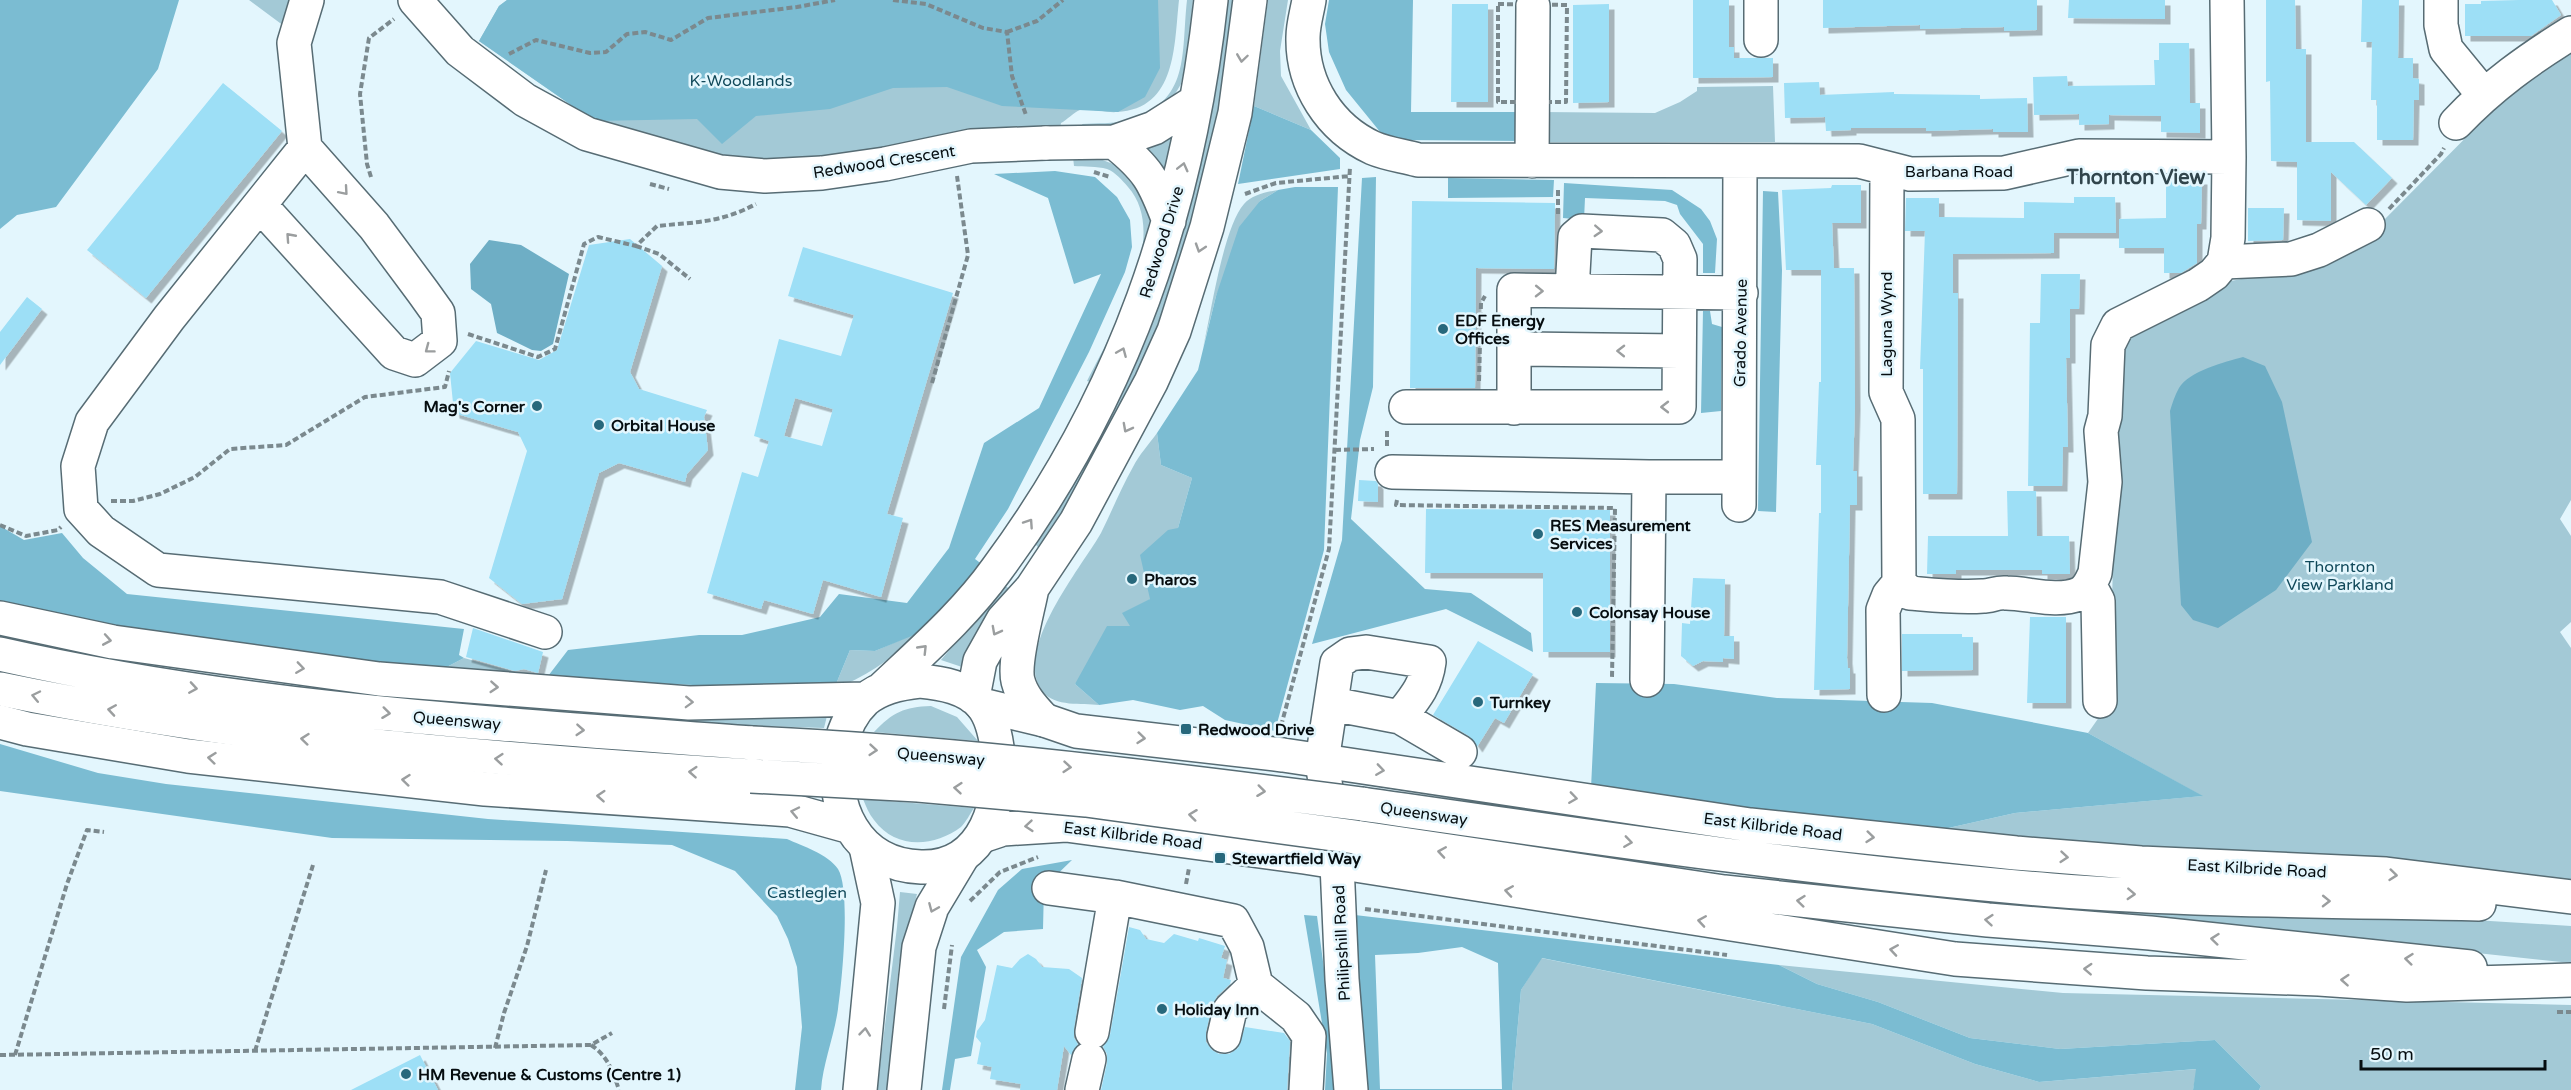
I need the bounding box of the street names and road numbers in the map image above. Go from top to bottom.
street label: Redwood Crescent [812,141,957,183]
street label: Barbana Road [1905,162,2013,182]
street label: Redwood Drive [1135,184,1189,301]
street label: Laguna Wynd [1877,271,1897,377]
street label: Grado Avenue [1730,279,1752,387]
street label: Queensway [412,707,502,735]
street label: Queensway [896,743,986,771]
street label: Queensway [1379,798,1469,830]
street label: East Kilbride Road [1702,809,1843,845]
street label: East Kilbride Road [1062,818,1203,854]
street label: East Kilbride Road [2187,855,2327,883]
street label: Philipshill Road [1329,884,1355,1001]

